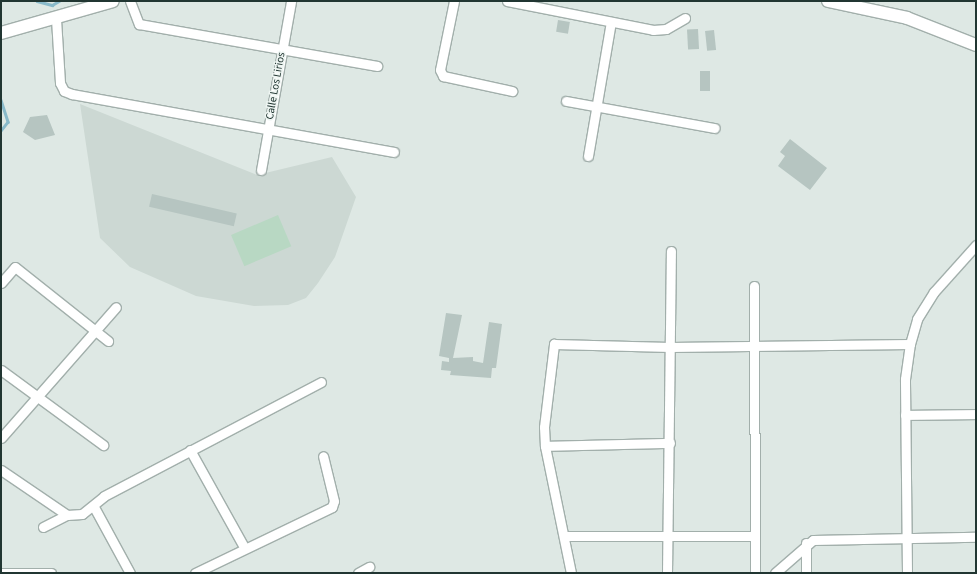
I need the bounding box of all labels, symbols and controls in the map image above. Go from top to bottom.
street label: Calle Los Lirios [264,51,288,121]

